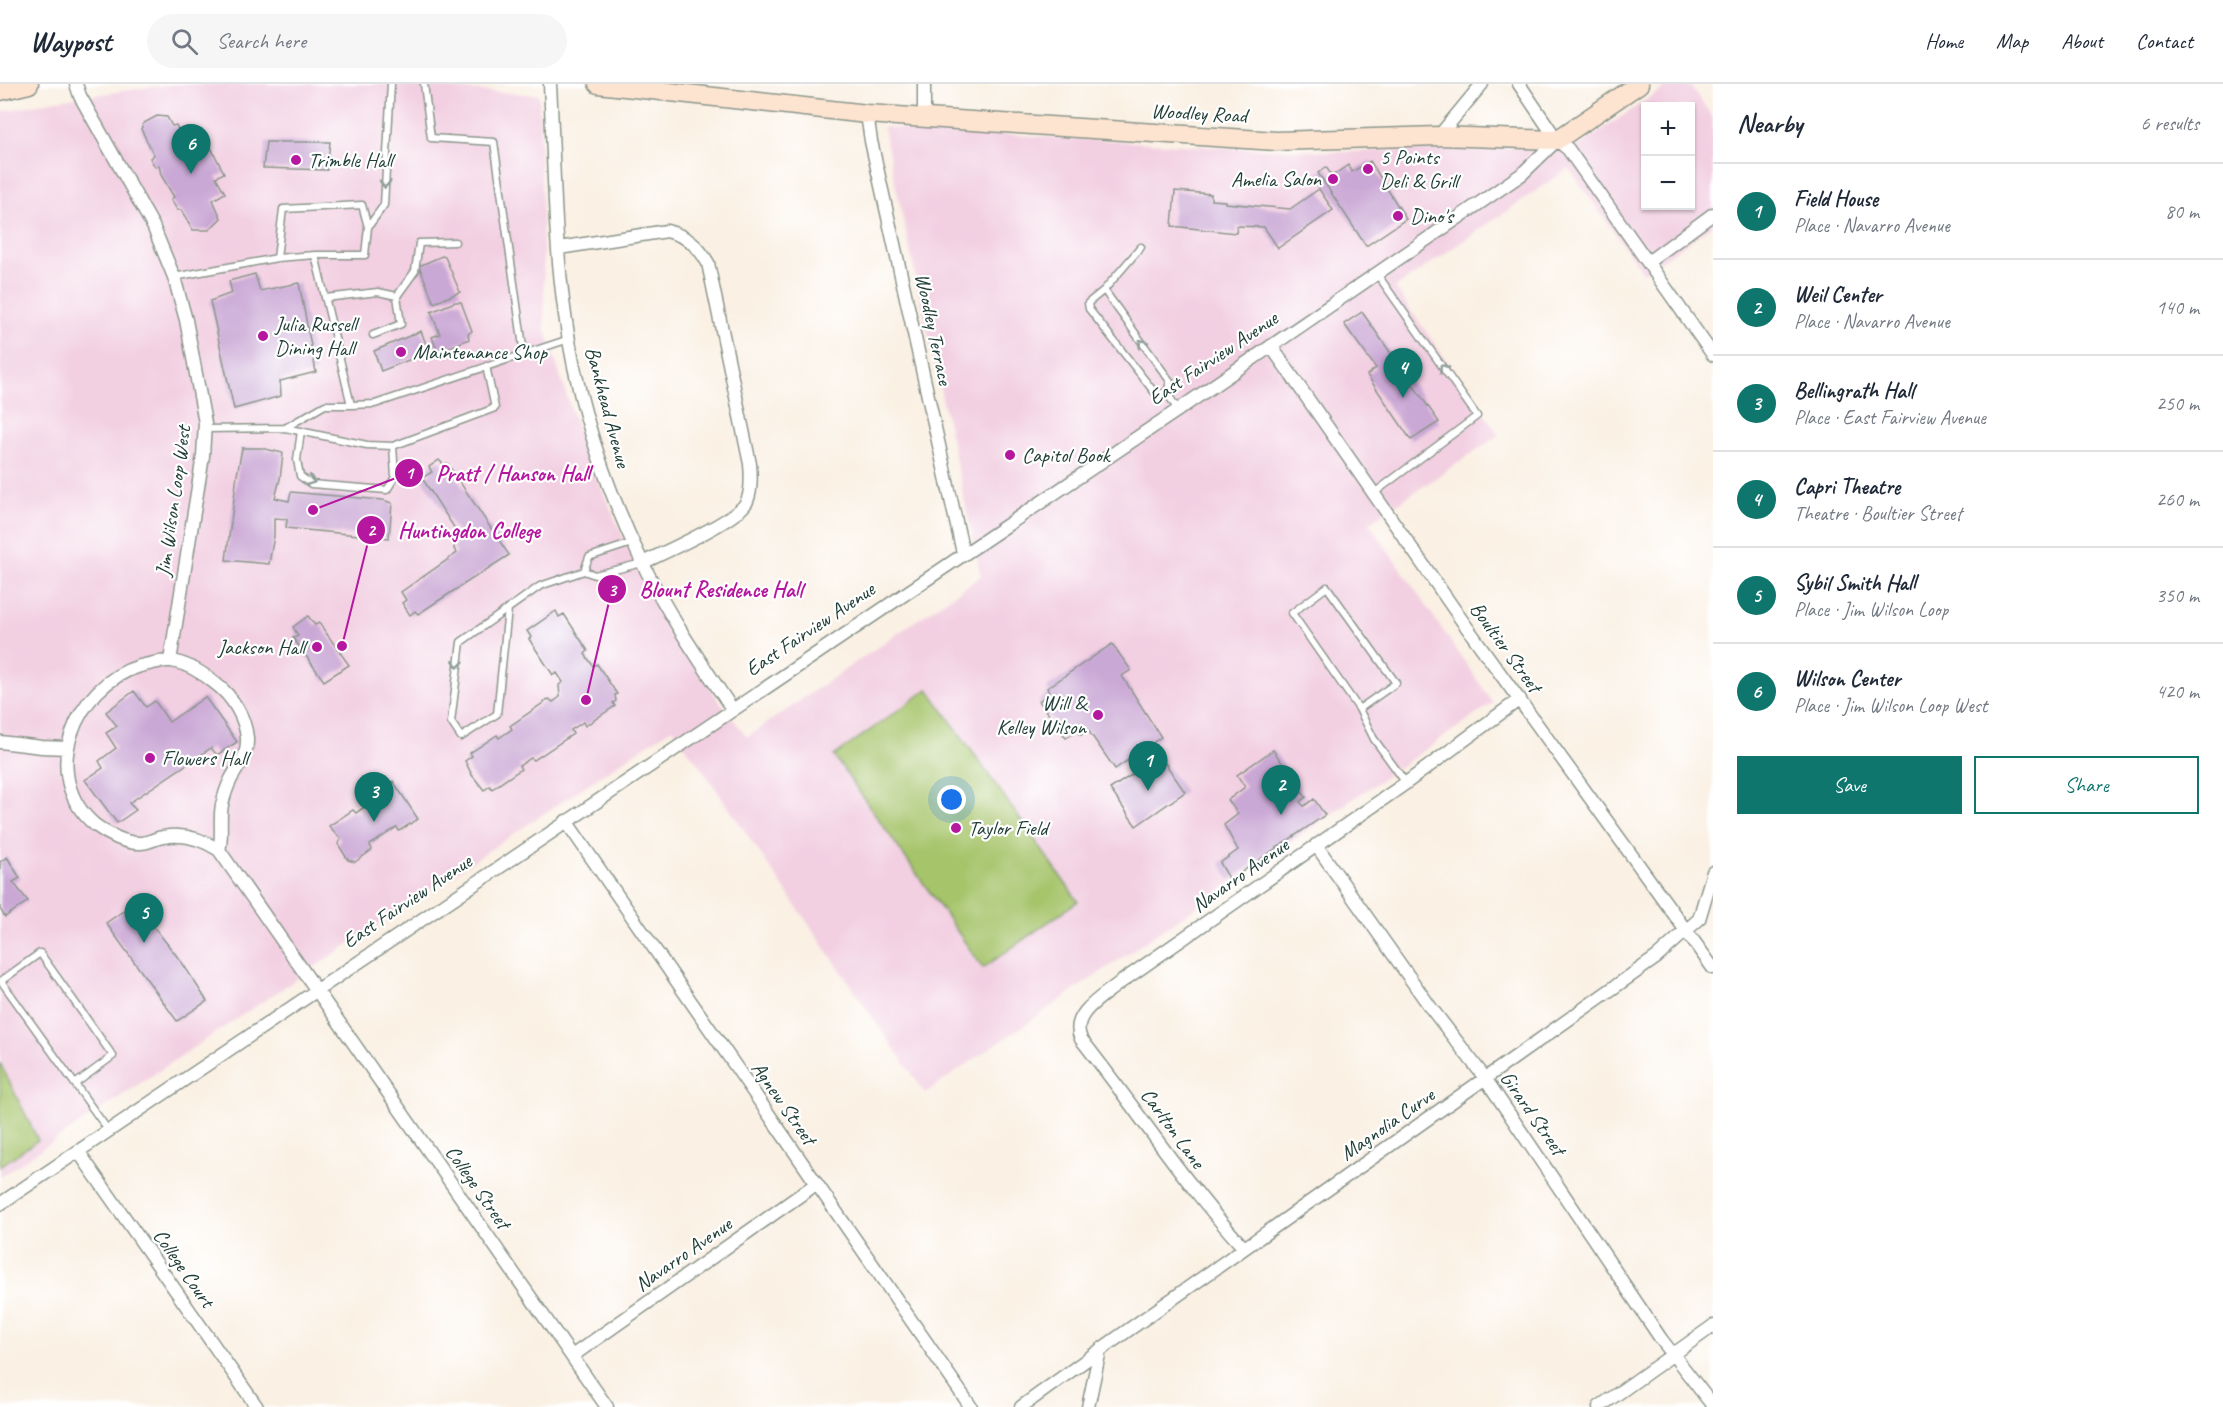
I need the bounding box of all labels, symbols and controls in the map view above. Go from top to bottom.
search box [147,14,567,68]
text: Waypost [30,24,111,59]
icon: search [168,25,201,58]
text: Search here [216,27,306,55]
text: Home [1925,28,1963,54]
text: Map [1996,28,2028,54]
text: About [2061,28,2103,54]
text: Contact [2136,28,2193,54]
street label: Woodley Road [1150,98,1251,129]
map controls [1641,102,1695,210]
button: + [1641,102,1695,156]
text: Nearby [1737,107,1802,140]
text: 6 results [2140,111,2199,136]
pin: 6 [172,124,210,174]
place label: 5 Points Deli & Grill [1380,144,1461,194]
place label: Trimble Hall [308,147,396,173]
marker: Trimble Hall [289,153,303,167]
button: − [1641,156,1695,210]
marker: 5 Points Deli & Grill [1361,162,1375,176]
place label: Amelia Salon [1231,166,1322,192]
marker: Amelia Salon [1326,172,1340,186]
one-way arrow [379,180,392,189]
text: Field House [1794,185,1878,213]
text: 1 [1752,199,1761,224]
text: 80 m [2165,199,2199,224]
place label: Dino's [1410,203,1455,229]
marker: Dino's [1391,209,1405,223]
text: Place · Navarro Avenue [1794,213,1950,238]
street label: Woodley Terrace [909,271,959,388]
text: Weil Center [1794,281,1882,309]
text: 2 [1752,295,1761,320]
text: 140 m [2156,295,2199,320]
street label: East Fairview Avenue [1143,305,1284,411]
text: Place · Navarro Avenue [1794,309,1950,334]
place label: Julia Russell Dining Hall [274,311,360,361]
marker: Julia Russell Dining Hall [256,329,270,343]
place label: Maintenance Shop [413,339,548,365]
one-way arrow [1138,339,1149,350]
street label: Bankhead Avenue [579,344,637,471]
marker: Maintenance Shop [394,345,408,359]
pin: 4 [1384,348,1422,398]
one-way arrow [1439,364,1450,375]
text: Bellingrath Hall [1794,377,1914,405]
text: 3 [1752,391,1761,416]
text: 250 m [2156,391,2199,416]
text: Place · East Fairview Avenue [1794,405,1986,430]
street label: Jim Wilson Loop West [149,422,197,579]
place label: Capitol Book [1022,442,1112,468]
marker: Capitol Book [1003,448,1017,462]
callout: Pratt / Hanson Hall [394,453,602,493]
text: Pratt / Hanson Hall [436,460,594,488]
text: 1 [405,462,415,484]
text: Capri Theatre [1794,473,1900,501]
one-way arrow [305,474,316,487]
text: 4 [1752,487,1761,512]
text: 260 m [2156,487,2199,512]
text: Theatre · Boultier Street [1794,501,1962,526]
callout: Huntingdon College [356,510,552,550]
text: Huntingdon College [398,517,542,545]
text: 2 [367,519,377,541]
callout: Blount Residence Hall [597,569,814,609]
text: Sybil Smith Hall [1794,569,1916,597]
text: Blount Residence Hall [640,576,806,604]
street label: East Fairview Avenue [740,576,881,682]
text: 3 [608,579,618,601]
text: 5 [1752,583,1761,608]
text: 350 m [2156,583,2199,608]
street label: Boultier Street [1464,597,1549,700]
text: Place · Jim Wilson Loop [1794,597,1948,622]
place label: Jackson Hall [217,634,308,660]
marker: Jackson Hall [310,640,324,654]
one-way arrow [453,659,465,668]
text: Wilson Center [1794,665,1900,693]
text: 6 [1752,679,1761,704]
text: 420 m [2156,679,2199,704]
place label: Will & Kelley Wilson [997,690,1088,740]
text: Place · Jim Wilson Loop West [1794,693,1987,718]
marker: Will & Kelley Wilson [1091,708,1105,722]
pin: 1 [1128,742,1168,791]
place label: Flowers Hall [162,745,251,771]
marker: Flowers Hall [143,751,157,765]
button: Save [1737,756,1962,814]
button: Share [1974,756,2199,814]
pin: 2 [1262,766,1300,815]
pin: 3 [354,772,394,822]
your location [937,785,966,814]
place label: Taylor Field [968,815,1051,841]
marker: Taylor Field [949,821,963,835]
street label: Navarro Avenue [1186,831,1295,918]
street label: East Fairview Avenue [337,848,478,954]
pin: 5 [124,894,164,943]
street label: Agnew Street [746,1056,824,1152]
street label: Girard Street [1495,1066,1573,1163]
street label: Magnolia Curve [1335,1081,1440,1166]
street label: Carlton Lane [1135,1083,1212,1175]
street label: College Street [440,1140,518,1236]
street label: Navarro Avenue [629,1210,738,1297]
street label: College Court [147,1224,222,1314]

